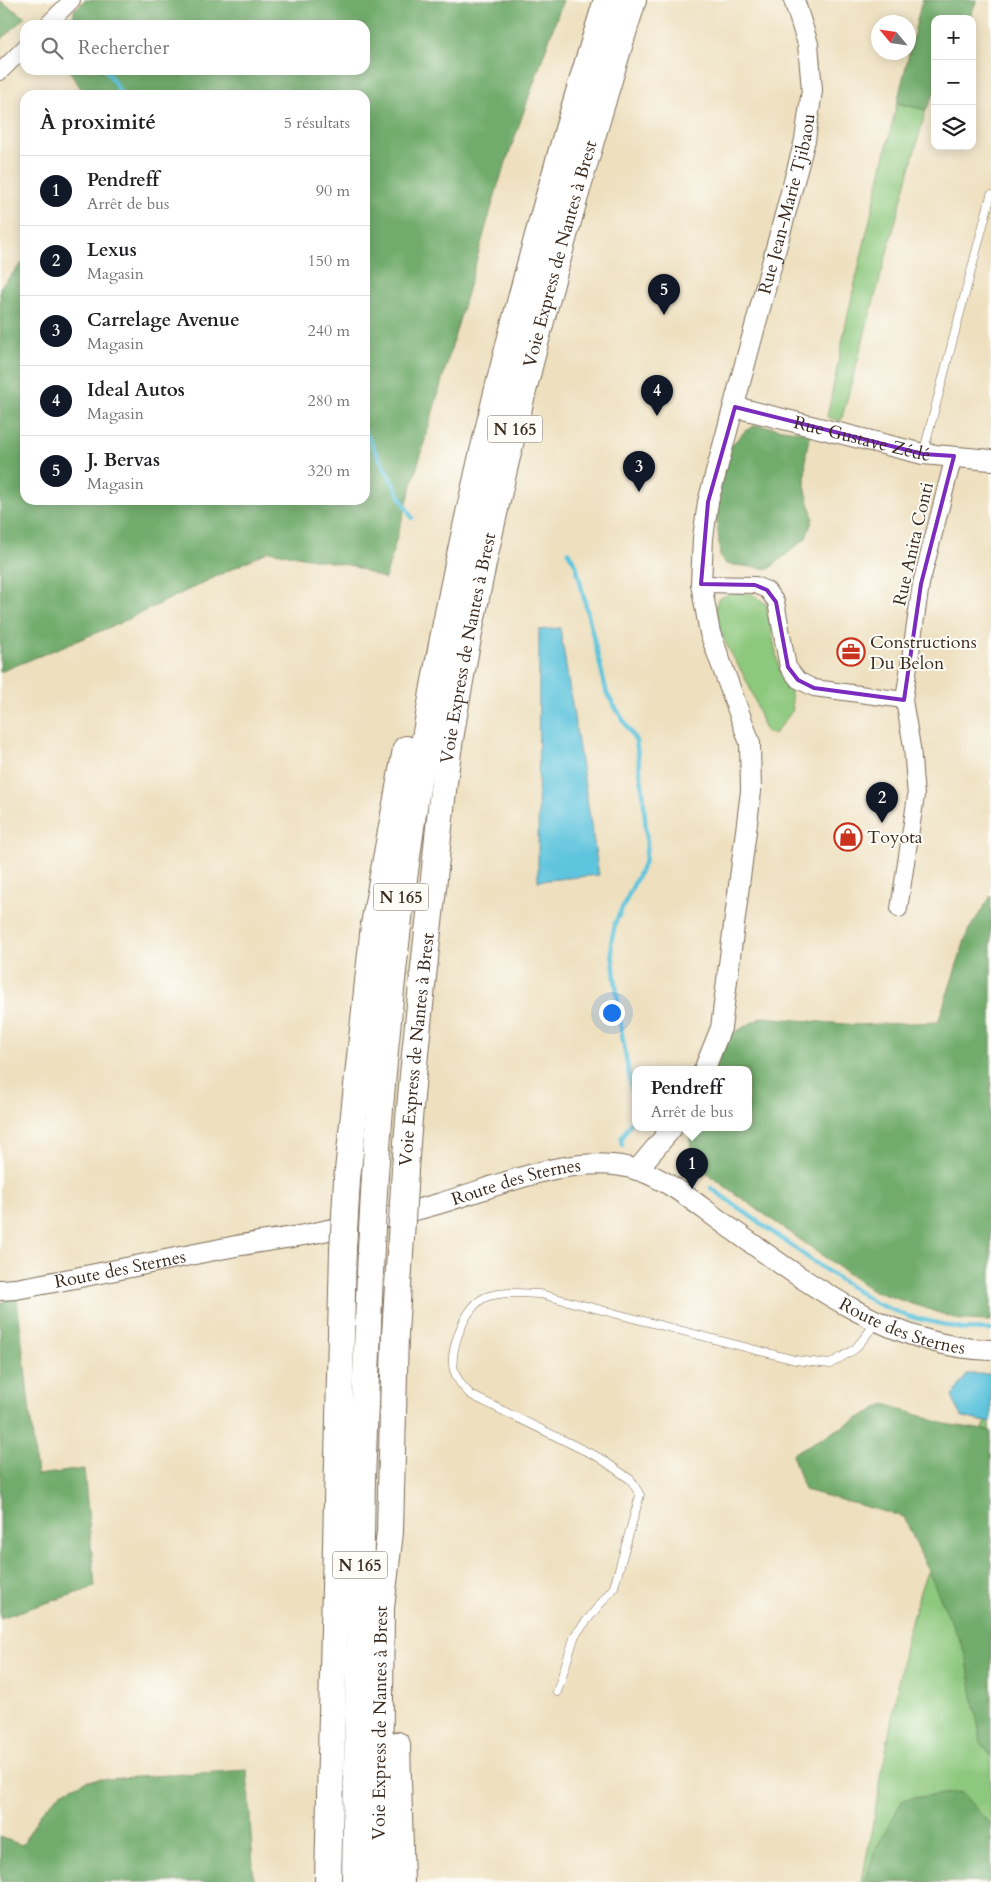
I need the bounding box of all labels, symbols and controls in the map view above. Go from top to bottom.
north arrow [871,15,916,60]
map controls [931,15,976,150]
button: + [931,15,976,60]
search box [20,20,370,75]
icon: search [38,34,66,62]
text: Rechercher [78,35,169,61]
button: − [931,60,976,105]
button: layers [931,105,976,150]
text: À proximité [40,108,156,137]
text: 5 résultats [284,112,350,134]
street label: Rue Jean-Marie Tjibaou [752,112,822,297]
street label: Voie Express de Nantes à Brest [517,137,603,370]
text: Pendreff [87,167,159,193]
text: 1 [52,180,60,202]
text: 90 m [316,180,350,202]
text: Arrêt de bus [87,193,169,215]
text: Lexus [87,237,137,263]
text: 2 [52,250,60,272]
text: 150 m [308,250,350,272]
text: Magasin [87,263,144,285]
pin: 5 [648,274,680,315]
text: Carrelage Avenue [87,307,240,333]
text: 3 [52,320,60,342]
text: 240 m [308,320,350,342]
text: Magasin [87,333,144,355]
pin: 4 [641,375,673,416]
text: Ideal Autos [87,377,185,403]
text: 4 [52,390,60,412]
text: 280 m [308,390,350,412]
text: Magasin [87,403,144,425]
street label: Rue Gustave Zédé [791,410,931,468]
road number: N 165 [488,416,542,442]
text: J. Bervas [87,447,160,473]
pin: 3 [623,451,655,492]
text: 5 [52,460,60,482]
text: 320 m [308,460,350,482]
text: Magasin [87,473,144,495]
street label: Rue Anita Conti [887,480,940,608]
street label: Voie Express de Nantes à Brest [434,530,502,765]
place label: Constructions Du Belon [870,630,977,676]
office icon: Constructions Du Belon [836,637,866,667]
pin: 2 [866,782,898,823]
shop icon: Toyota [833,822,863,852]
place label: Toyota [867,825,923,850]
road number: N 165 [374,884,428,910]
street label: Voie Express de Nantes à Brest [393,931,441,1167]
your location [599,1000,625,1026]
popup [632,1066,752,1131]
text: Pendreff [651,1075,722,1101]
text: Arrêt de bus [651,1101,733,1123]
pin: 1 [676,1148,708,1189]
street label: Route des Sternes [448,1153,582,1212]
street label: Route des Sternes [52,1244,188,1295]
street label: Route des Sternes [834,1292,967,1361]
road number: N 165 [332,1552,388,1578]
street label: Voie Express de Nantes à Brest [366,1605,394,1840]

